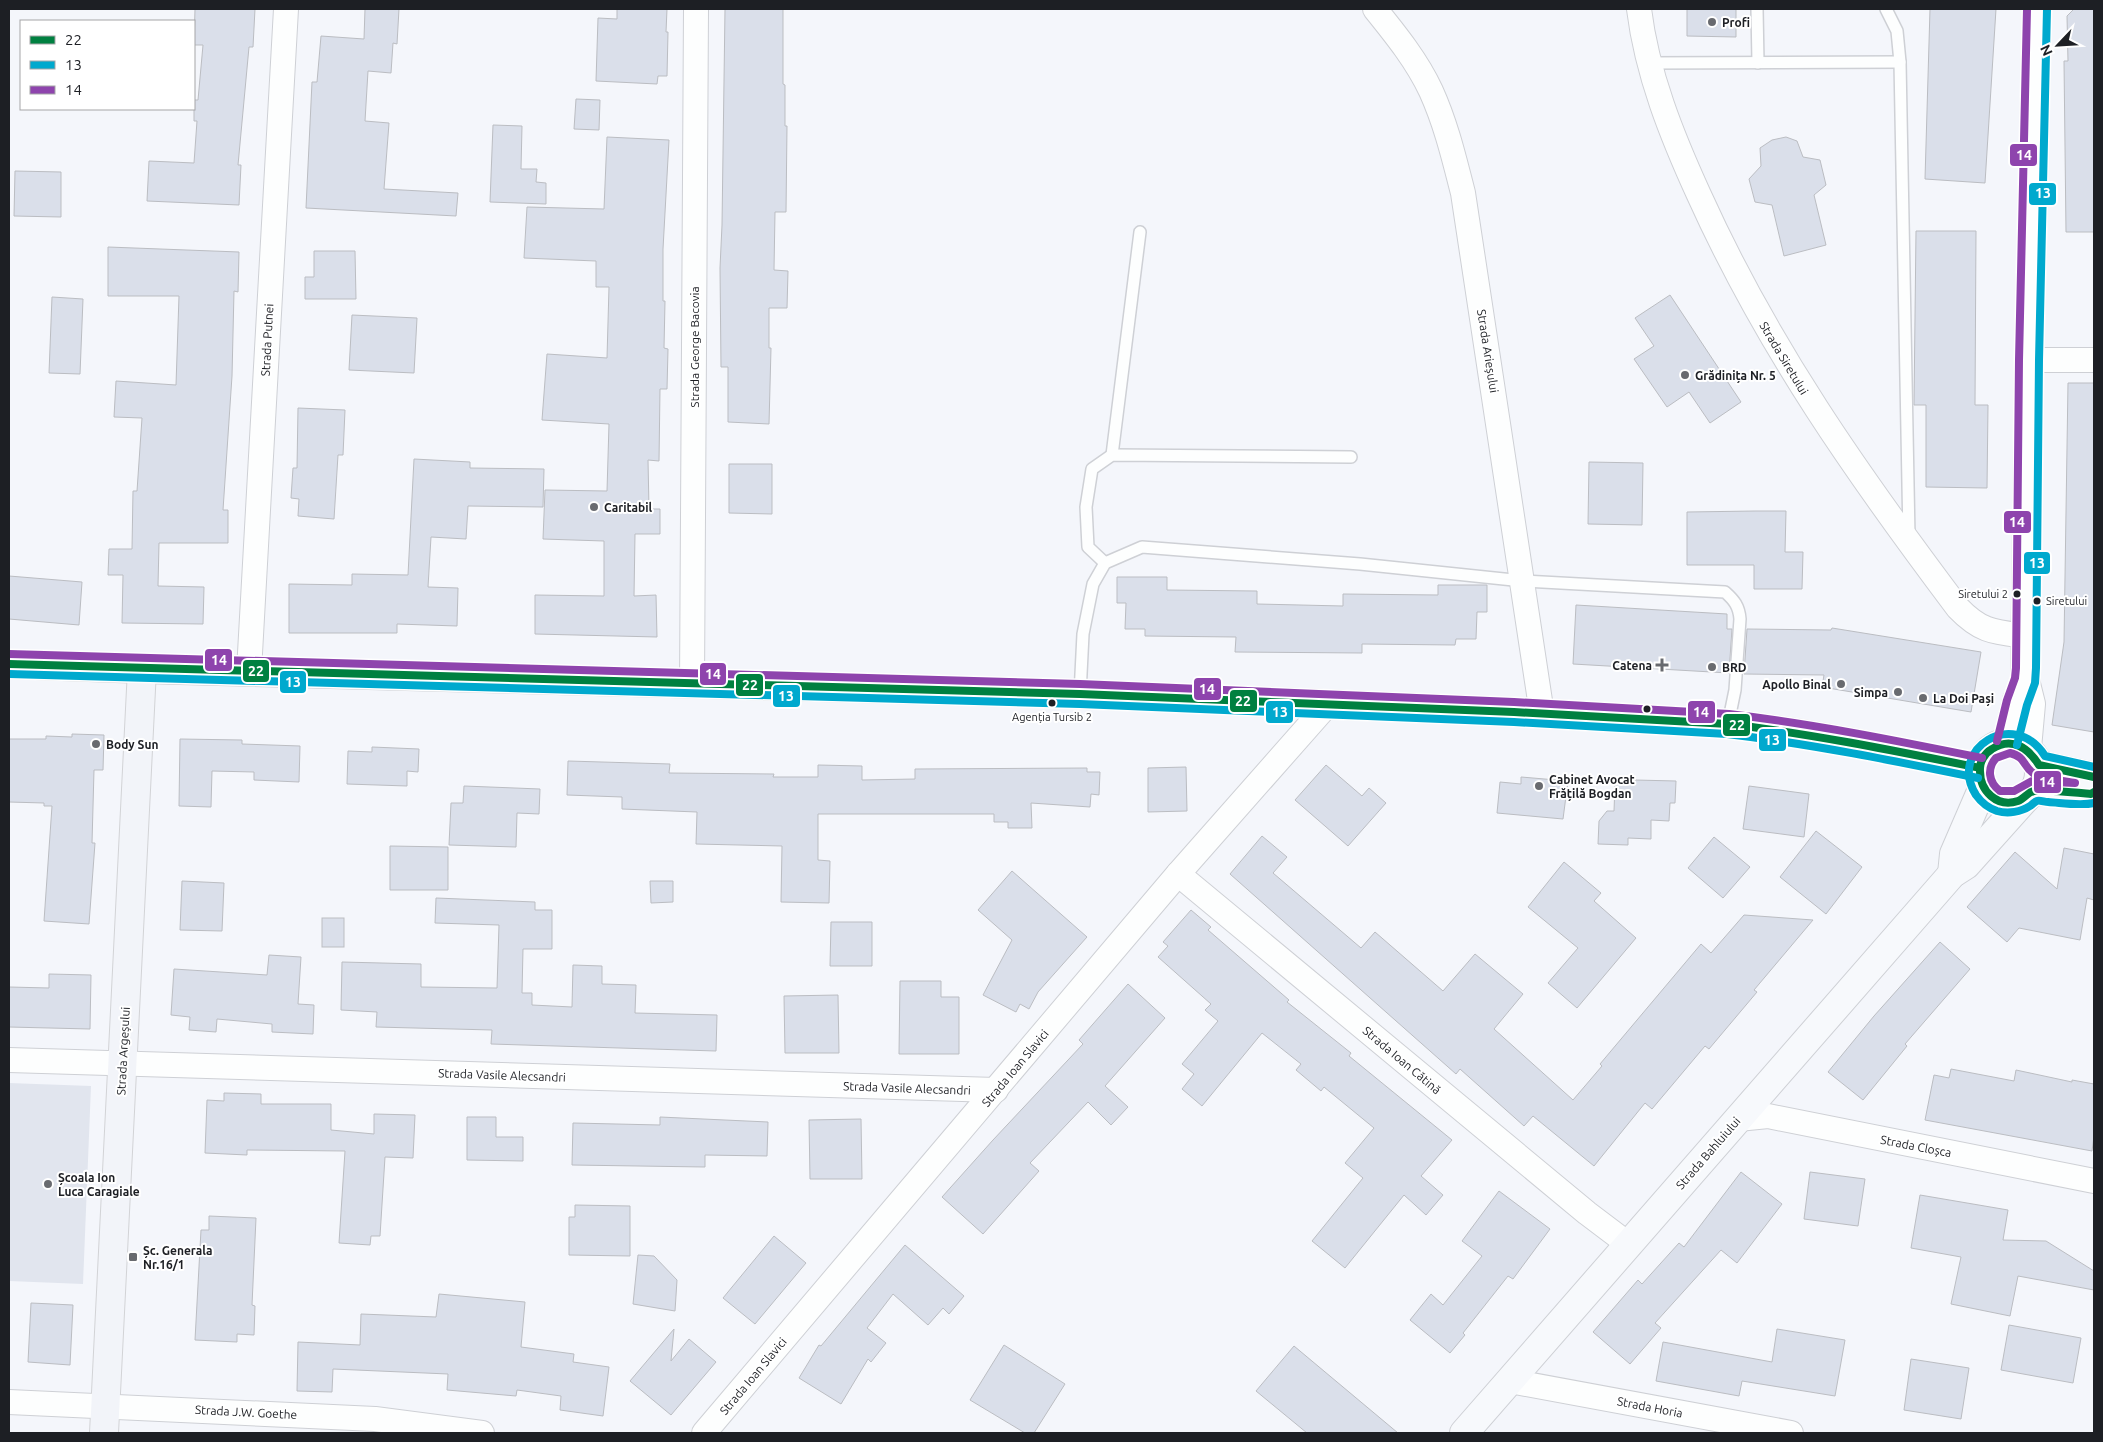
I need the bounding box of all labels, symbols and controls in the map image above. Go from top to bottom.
marker: Profi [1706,16,1718,28]
place label: Profi [1722,16,1750,29]
legend [20,20,195,110]
north arrow [2033,20,2083,70]
text: 22 [65,31,82,48]
text: N [2037,42,2056,59]
text: 13 [65,56,82,73]
text: 14 [65,81,82,98]
line badge: 14 [2009,143,2038,167]
text: 14 [2016,147,2032,163]
line badge: 13 [2028,182,2057,206]
text: 13 [2035,185,2051,201]
street label: Strada George Bacovia [688,286,701,408]
street label: Strada Putnei [259,303,275,377]
street label: Strada Arieșului [1475,308,1501,394]
street label: Strada Siretului [1757,319,1811,397]
marker: Grădinița Nr. 5 [1679,369,1691,381]
place label: Grădinița Nr. 5 [1695,369,1776,383]
marker: Caritabil [588,501,600,513]
place label: Caritabil [604,501,653,514]
line badge: 14 [2003,510,2032,534]
text: 14 [2009,514,2025,530]
line badge: 13 [2023,551,2051,575]
text: 13 [2029,555,2045,571]
place label: Siretului 2 [1958,588,2008,600]
marker: Siretului 2 [2012,589,2022,599]
place label: Siretului [2046,595,2087,607]
marker: Siretului [2032,596,2042,606]
line badge: 14 [204,648,233,672]
text: 14 [211,652,227,668]
line badge: 22 [242,659,270,683]
place label: Catena [1612,659,1652,672]
marker: Catena [1656,659,1668,671]
marker: BRD [1706,661,1718,673]
place label: BRD [1722,661,1747,674]
line badge: 14 [699,662,727,686]
text: 22 [248,663,264,679]
text: 14 [705,666,721,682]
line badge: 13 [279,670,307,694]
line badge: 22 [735,673,764,697]
text: 13 [285,674,301,690]
text: 22 [742,677,758,693]
line badge: 14 [1193,677,1222,701]
place label: Apollo Binal [1762,678,1831,691]
marker: Apollo Binal [1835,678,1847,690]
text: 14 [1199,681,1215,697]
line badge: 13 [772,684,801,708]
place label: Simpa [1854,686,1888,699]
marker: Simpa [1892,686,1904,698]
text: 13 [778,688,794,704]
line badge: 22 [1229,689,1258,713]
marker: La Doi Pași [1917,692,1929,704]
place label: La Doi Pași [1933,692,1994,706]
text: 22 [1235,693,1251,709]
marker: Agenția Tursib 2 [1047,698,1057,708]
line badge: 13 [1265,700,1294,724]
line badge: 14 [1687,700,1716,724]
text: 13 [1272,704,1288,720]
unlabelled marker [1642,704,1652,714]
text: 14 [1693,704,1709,720]
place label: Agenția Tursib 2 [1012,711,1092,723]
line badge: 22 [1722,713,1751,737]
text: 22 [1729,717,1745,733]
line badge: 13 [1758,728,1787,752]
text: 13 [1764,732,1780,748]
marker: Body Sun [90,738,102,750]
place label: Body Sun [106,738,158,751]
line badge: 14 [2033,770,2062,794]
place label: Cabinet Avocat Frățilă Bogdan [1549,773,1635,801]
text: 14 [2039,774,2055,790]
marker: Cabinet Avocat Frățilă Bogdan [1533,780,1545,792]
street label: Strada Argeșului [114,1006,132,1096]
street label: Strada Ioan Cătină [1360,1024,1444,1096]
street label: Strada Ioan Slavici [979,1027,1051,1109]
street label: Strada Vasile Alecsandri [438,1066,566,1084]
street label: Strada Vasile Alecsandri [843,1079,971,1097]
street label: Strada Bahluiului [1673,1114,1743,1192]
street label: Strada Cloșca [1879,1133,1953,1159]
place label: Școala Ion Luca Caragiale [58,1171,140,1198]
marker: Școala Ion Luca Caragiale [42,1178,54,1190]
place label: Șc. Generala Nr.16/1 [143,1244,213,1271]
marker: Șc. Generala Nr.16/1 [127,1251,139,1263]
street label: Strada Ioan Slavici [717,1335,789,1417]
street label: Strada Horia [1616,1394,1684,1420]
street label: Strada J.W. Goethe [195,1403,297,1421]

